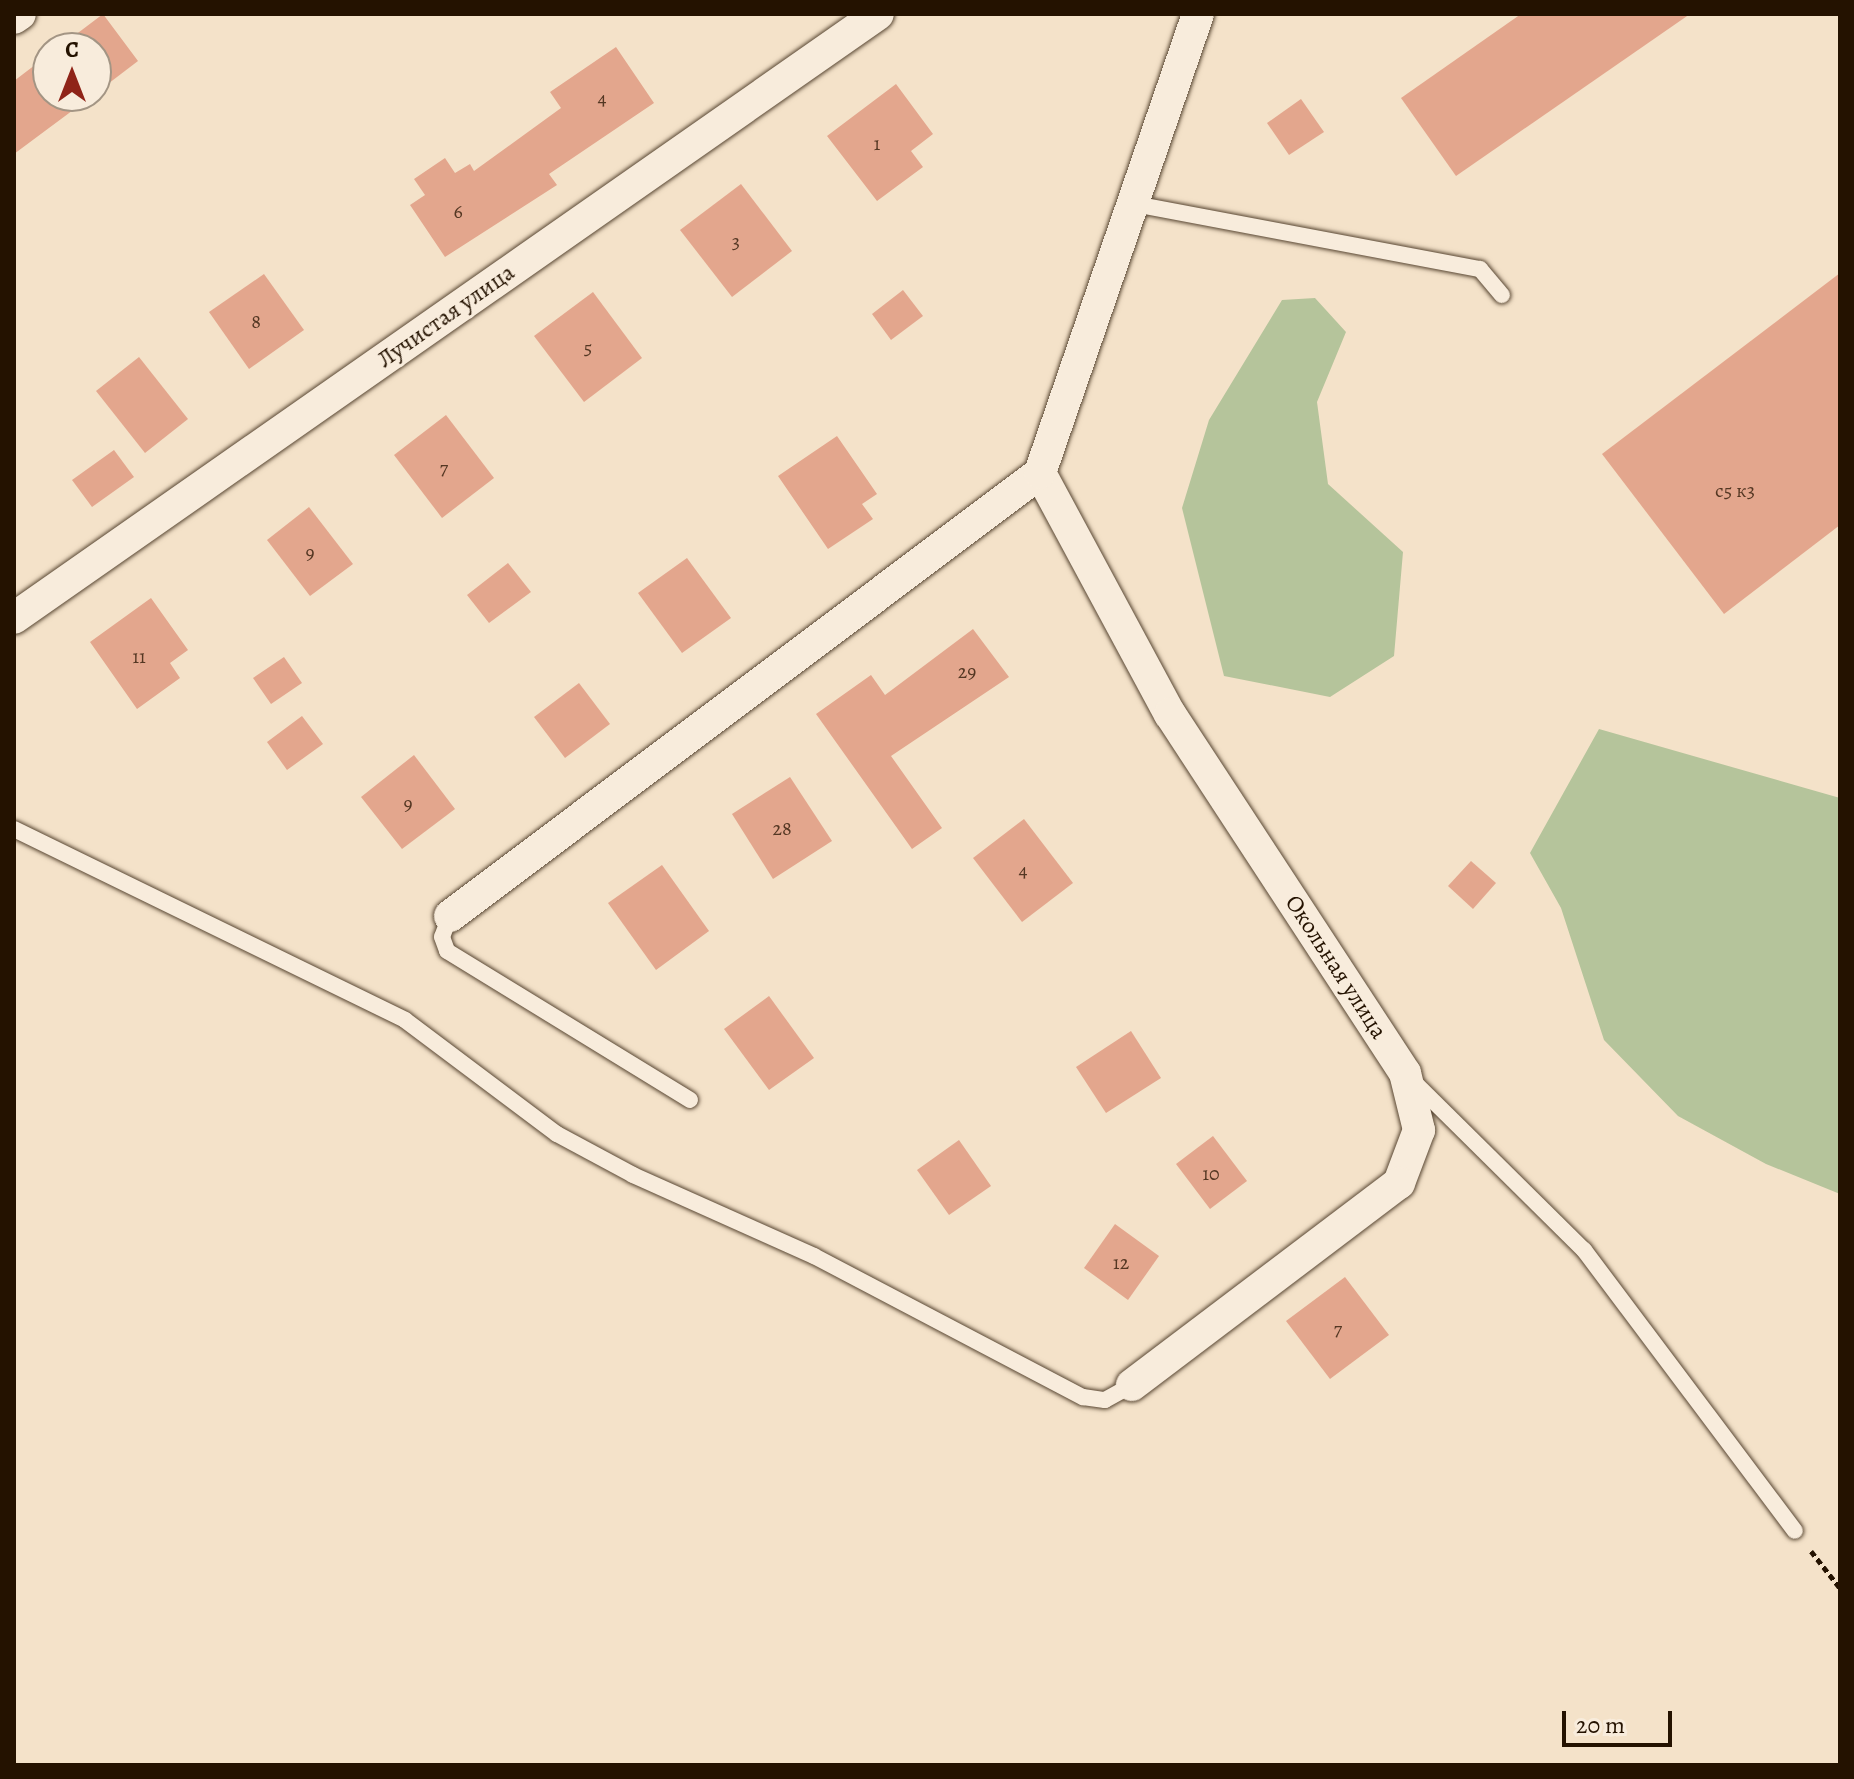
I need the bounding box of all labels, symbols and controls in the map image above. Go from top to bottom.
north arrow [32,32,112,112]
text: С [65,35,79,65]
house number: 4 [597,86,607,110]
house number: 1 [874,131,880,155]
house number: 6 [453,199,463,223]
house number: 3 [732,229,740,253]
street label: Лучистая улица [372,258,520,374]
house number: 8 [251,309,261,333]
house number: 5 [584,335,592,359]
house number: 7 [440,455,448,479]
house number: с5 к3 [1715,478,1755,502]
house number: 9 [305,540,315,564]
house number: 11 [132,644,146,668]
house number: 29 [958,659,976,683]
house number: 9 [403,791,413,815]
house number: 28 [772,816,792,840]
house number: 4 [1018,858,1028,882]
street label: Окольная улица [1279,890,1393,1044]
house number: 10 [1202,1161,1220,1185]
house number: 12 [1113,1250,1129,1274]
house number: 7 [1334,1316,1342,1340]
scale bar [1566,1695,1676,1745]
text: 20 m [1576,1709,1625,1741]

